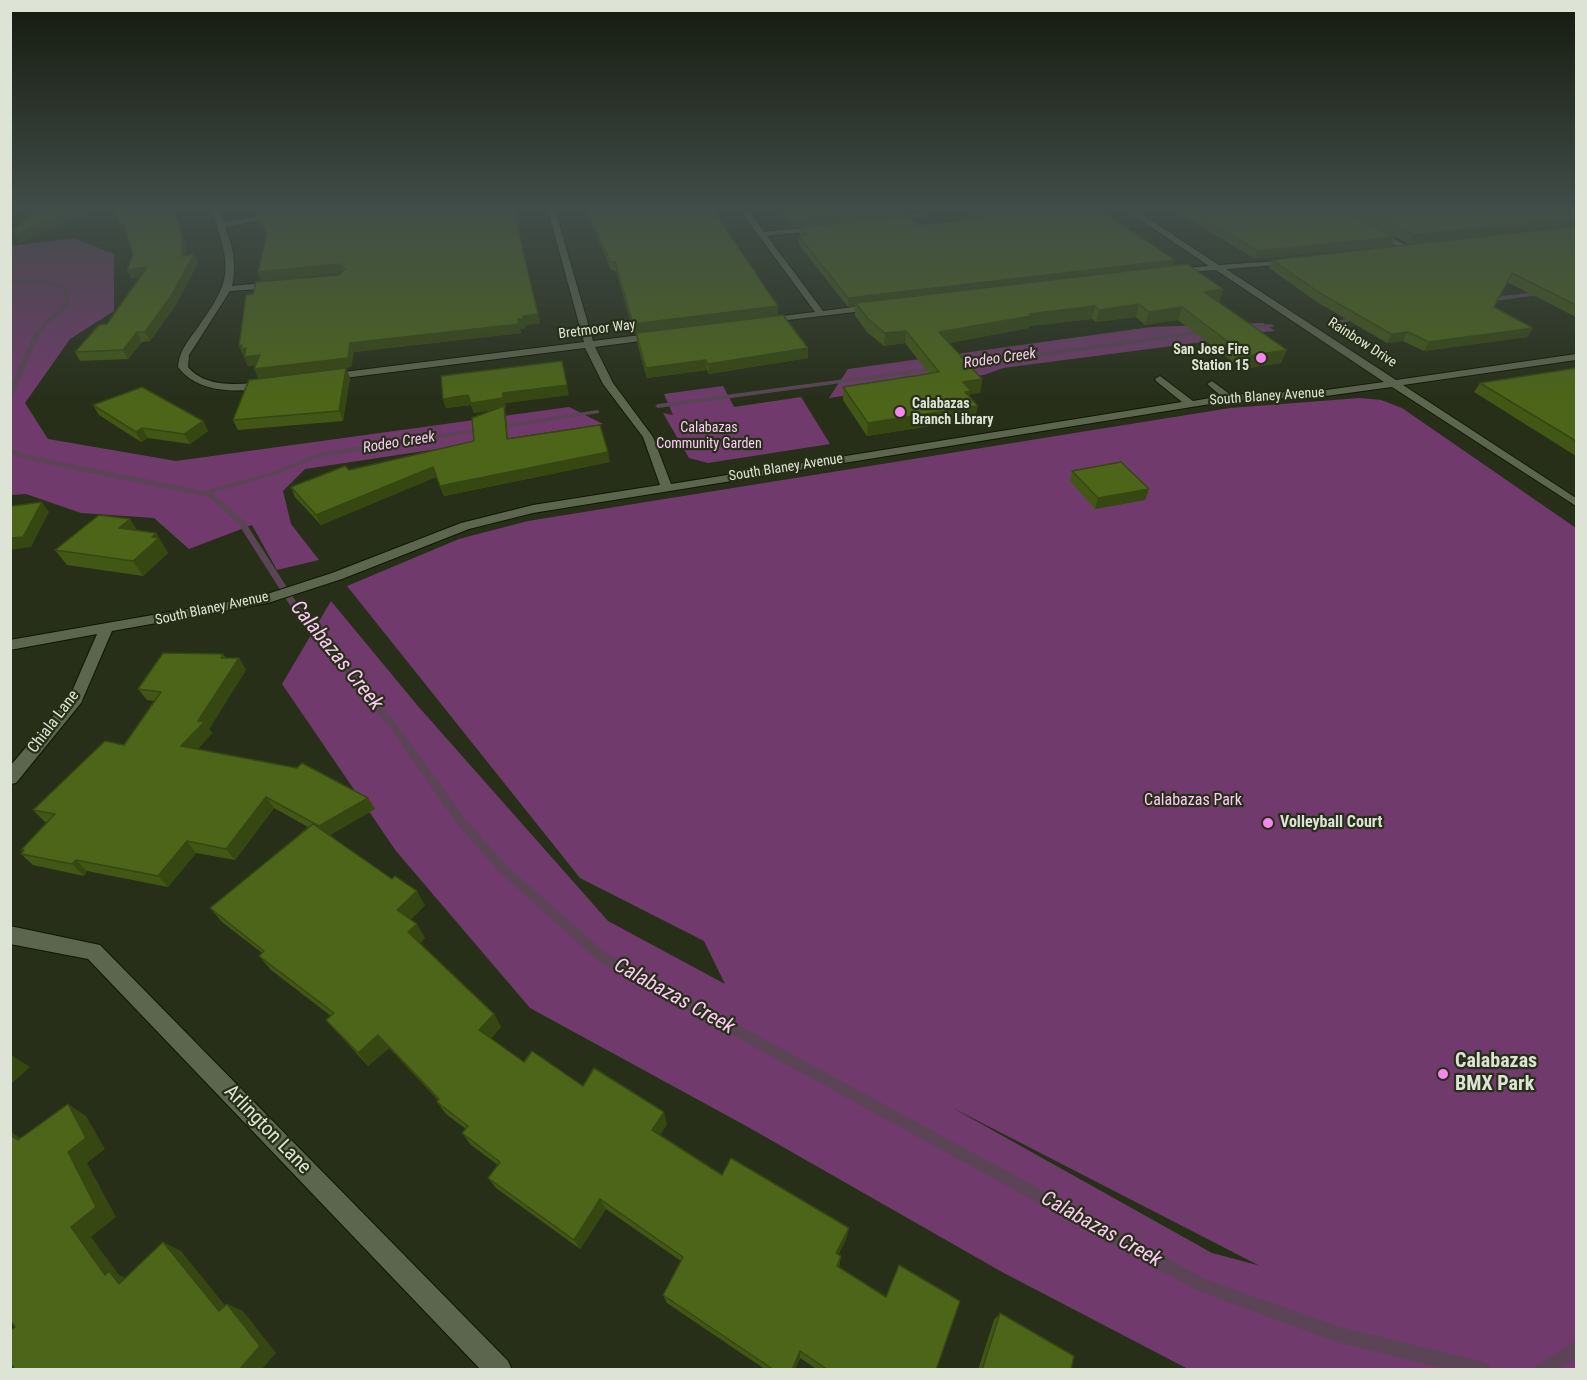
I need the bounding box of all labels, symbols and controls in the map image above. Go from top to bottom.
street label: Rainbow Drive [1325,315,1399,371]
street label: Bretmoor Way [558,317,636,343]
place label: San Jose Fire Station 15 [1173,342,1249,374]
water label: Rodeo Creek [963,345,1037,373]
marker: San Jose Fire Station 15 [1254,351,1268,365]
street label: South Blaney Avenue [1209,385,1325,409]
place label: Calabazas Branch Library [912,396,994,428]
marker: Calabazas Branch Library [893,405,907,419]
park label: Calabazas Community Garden [656,420,762,452]
water label: Rodeo Creek [362,428,436,458]
street label: South Blaney Avenue [728,451,844,485]
street label: South Blaney Avenue [154,589,270,629]
water label: Calabazas Creek [284,596,388,716]
street label: Chiala Lane [24,687,84,757]
park label: Calabazas Park [1144,791,1242,811]
place label: Volleyball Court [1280,813,1382,833]
marker: Volleyball Court [1261,816,1275,830]
water label: Calabazas Creek [609,953,739,1041]
place label: Calabazas BMX Park [1455,1050,1537,1097]
marker: Calabazas BMX Park [1436,1067,1450,1081]
street label: Arlington Lane [219,1080,315,1180]
water label: Calabazas Creek [1036,1186,1166,1274]

